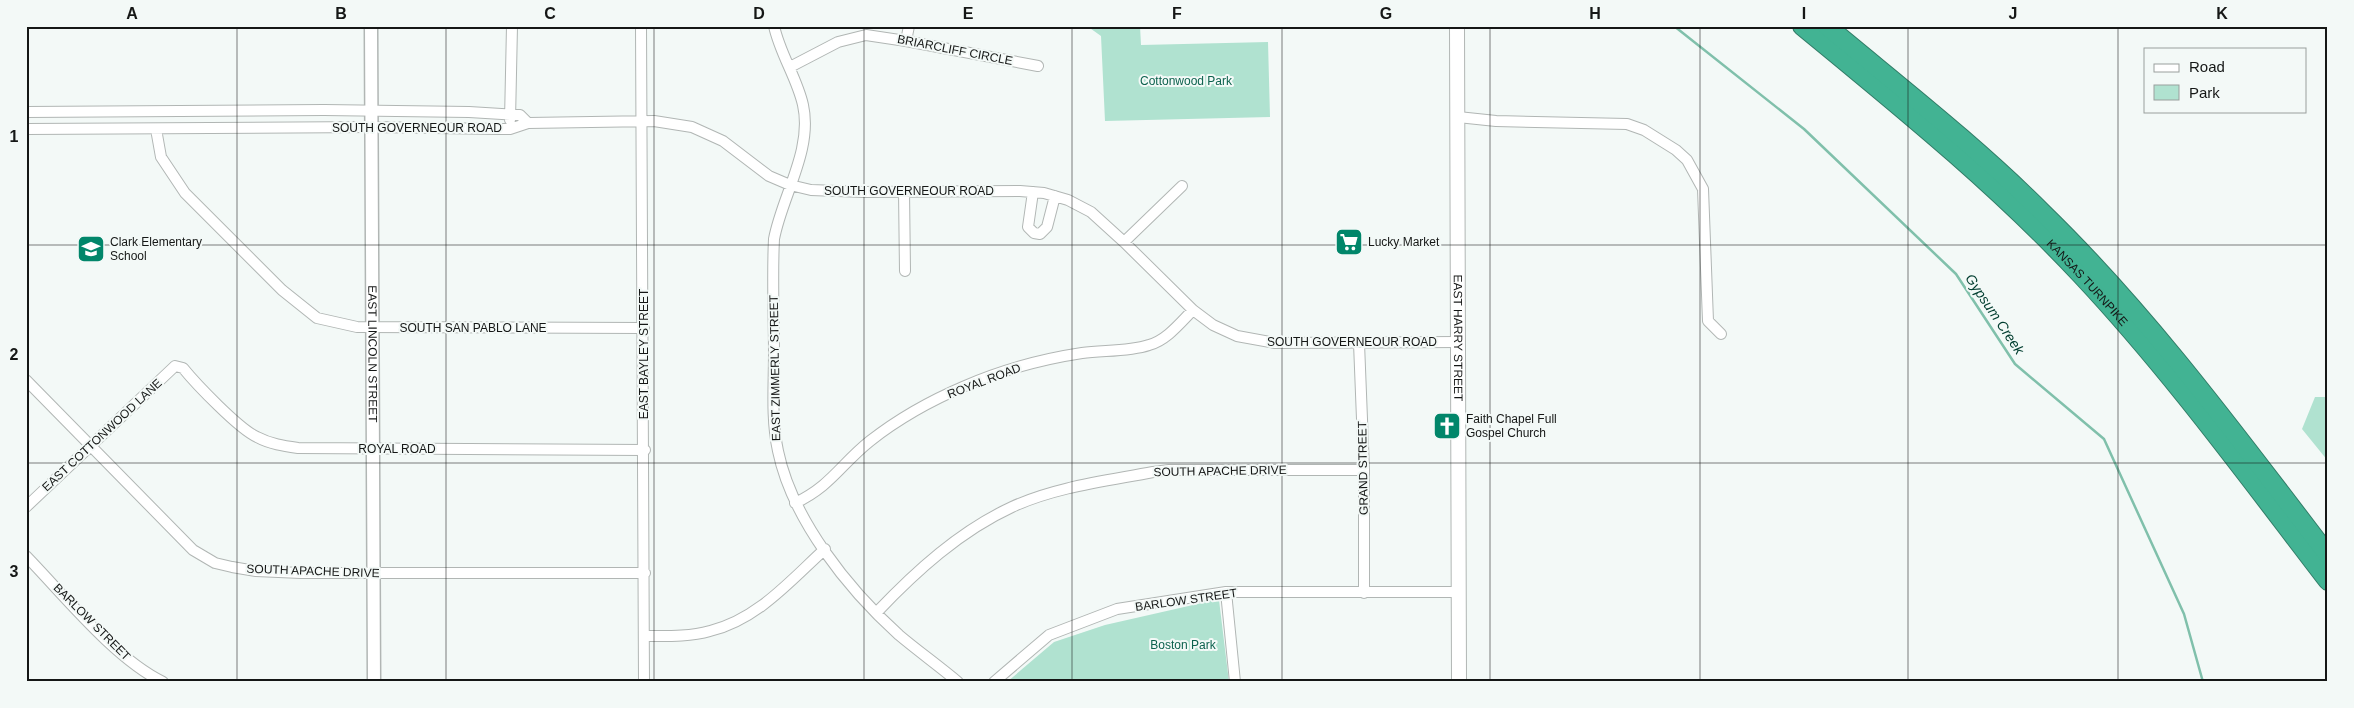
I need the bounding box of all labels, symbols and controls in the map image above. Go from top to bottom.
text: A [126,5,138,22]
text: B [335,5,347,22]
text: C [544,5,556,22]
text: D [753,5,765,22]
text: E [963,5,974,22]
text: F [1172,5,1182,22]
text: G [1380,5,1392,22]
text: H [1589,5,1601,22]
text: I [1802,5,1806,22]
text: J [2009,5,2017,22]
text: K [2216,5,2228,22]
street label: BRIARCLIFF CIRCLE [896,32,1014,68]
legend [2144,48,2306,112]
text: Road [2189,58,2225,75]
park label: Cottonwood Park [1140,74,1233,88]
text: Park [2189,84,2220,101]
street label: SOUTH GOVERNEOUR ROAD [332,121,502,135]
text: 1 [10,128,19,145]
street label: SOUTH GOVERNEOUR ROAD [824,184,994,198]
supermarket icon: Lucky Market [1334,227,1364,257]
school or university icon: Clark Elementary School [76,234,106,264]
place label: Clark Elementary School [110,235,202,263]
place label: Lucky Market [1368,235,1440,249]
street label: KANSAS TURNPIKE [2044,237,2131,329]
water label: Gypsum Creek [1962,271,2028,358]
street label: EAST HARRY STREET [1451,275,1465,402]
street label: EAST LINCOLN STREET [365,285,380,423]
street label: EAST BAYLEY STREET [637,288,651,419]
street label: EAST ZIMMERLY STREET [767,294,783,441]
street label: SOUTH SAN PABLO LANE [399,321,547,335]
street label: SOUTH GOVERNEOUR ROAD [1267,335,1437,349]
text: 2 [10,346,19,363]
street label: ROYAL ROAD [945,360,1023,401]
street label: EAST COTTONWOOD LANE [39,376,165,494]
church icon: Faith Chapel Full Gospel Church [1432,411,1462,441]
place label: Faith Chapel Full Gospel Church [1466,412,1557,440]
street label: GRAND STREET [1355,420,1371,515]
street label: ROYAL ROAD [358,442,436,456]
street label: SOUTH APACHE DRIVE [1153,463,1287,479]
street label: SOUTH APACHE DRIVE [246,562,380,580]
text: 3 [10,563,19,580]
street label: BARLOW STREET [51,581,134,664]
street label: BARLOW STREET [1134,586,1238,614]
park label: Boston Park [1150,638,1217,652]

